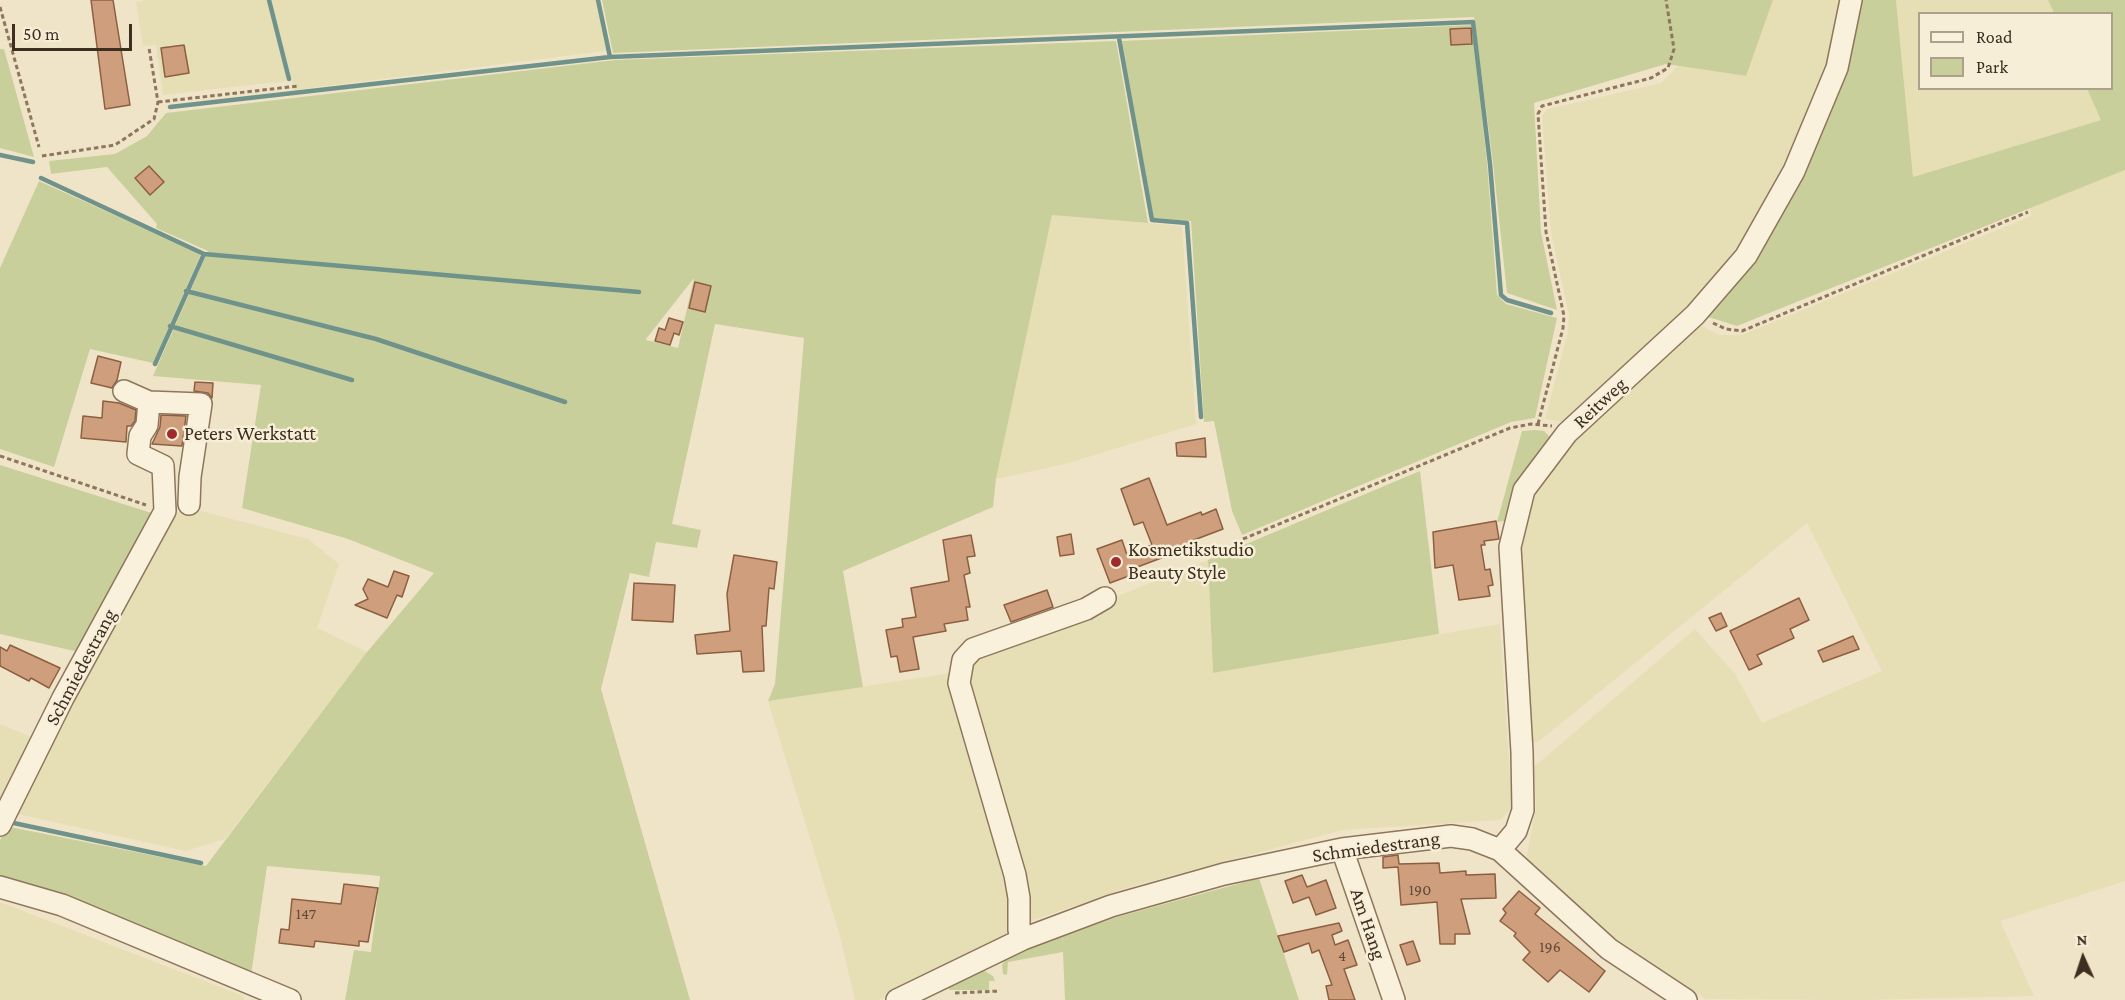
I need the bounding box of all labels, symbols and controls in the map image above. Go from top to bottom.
scale bar [15,12,135,50]
legend [1918,12,2113,90]
text: 50 m [23,24,60,44]
text: Road [1976,27,2013,47]
text: Park [1976,57,2008,77]
street label: Reitweg [1568,372,1632,434]
place label: Peters Werkstatt [184,422,316,446]
marker: Peters Werkstatt [165,427,179,441]
place label: Kosmetikstudio Beauty Style [1128,538,1254,585]
marker: Kosmetikstudio Beauty Style [1109,555,1123,569]
street label: Schmiedestrang [40,605,122,729]
street label: Schmiedestrang [1311,826,1441,868]
house number: 190 [1409,880,1431,900]
street label: Am Hang [1345,885,1391,963]
house number: 147 [296,904,316,924]
north arrow [2053,928,2113,988]
text: N [2076,931,2088,948]
house number: 196 [1539,937,1561,957]
house number: 4 [1338,946,1346,966]

